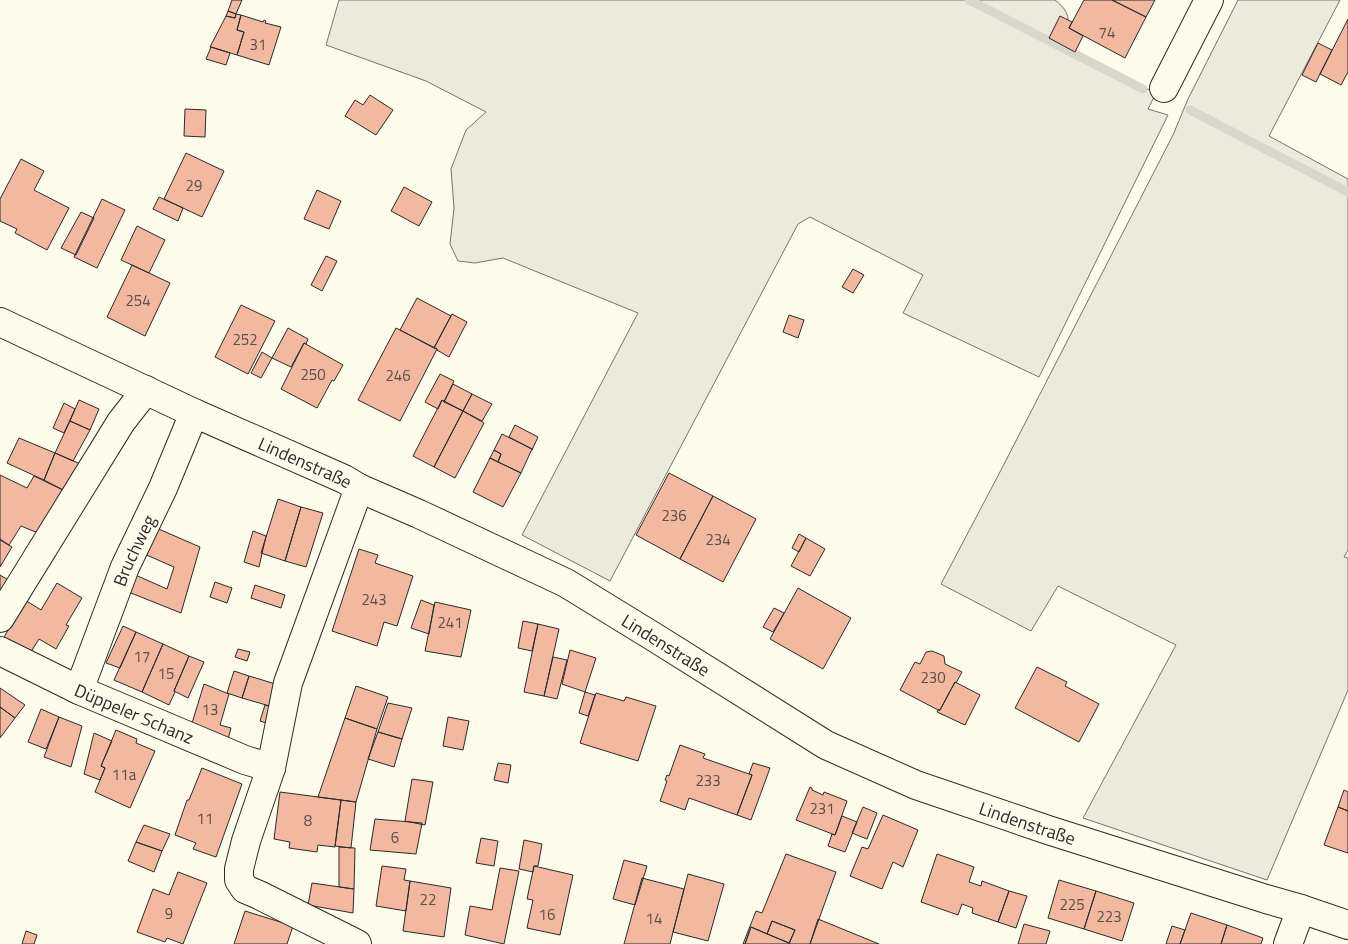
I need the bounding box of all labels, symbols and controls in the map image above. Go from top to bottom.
house number: 74 [1099,21,1115,44]
house number: 31 [250,33,266,56]
house number: 29 [186,174,202,197]
house number: 254 [125,289,151,312]
house number: 252 [232,328,258,351]
house number: 250 [300,363,326,386]
house number: 246 [385,364,411,387]
street label: Lindenstraße [254,430,358,495]
house number: 236 [661,504,687,527]
street label: Bruchweg [106,510,162,590]
house number: 234 [705,528,731,551]
house number: 243 [361,588,387,611]
street label: Lindenstraße [617,607,716,683]
house number: 241 [437,611,463,634]
house number: 17 [134,645,150,668]
house number: 15 [158,662,174,685]
house number: 230 [920,666,946,689]
street label: Düppeler Schanz [70,676,198,750]
house number: 13 [202,698,218,721]
house number: 11a [112,763,137,786]
house number: 233 [695,769,721,792]
street label: Lindenstraße [976,794,1079,851]
house number: 231 [809,797,835,820]
house number: 11 [197,807,213,830]
house number: 8 [304,809,312,832]
house number: 6 [391,826,399,849]
house number: 22 [420,888,436,911]
house number: 225 [1059,893,1085,916]
house number: 9 [165,902,173,925]
house number: 16 [539,903,555,926]
house number: 223 [1096,905,1122,928]
house number: 14 [646,907,662,930]

